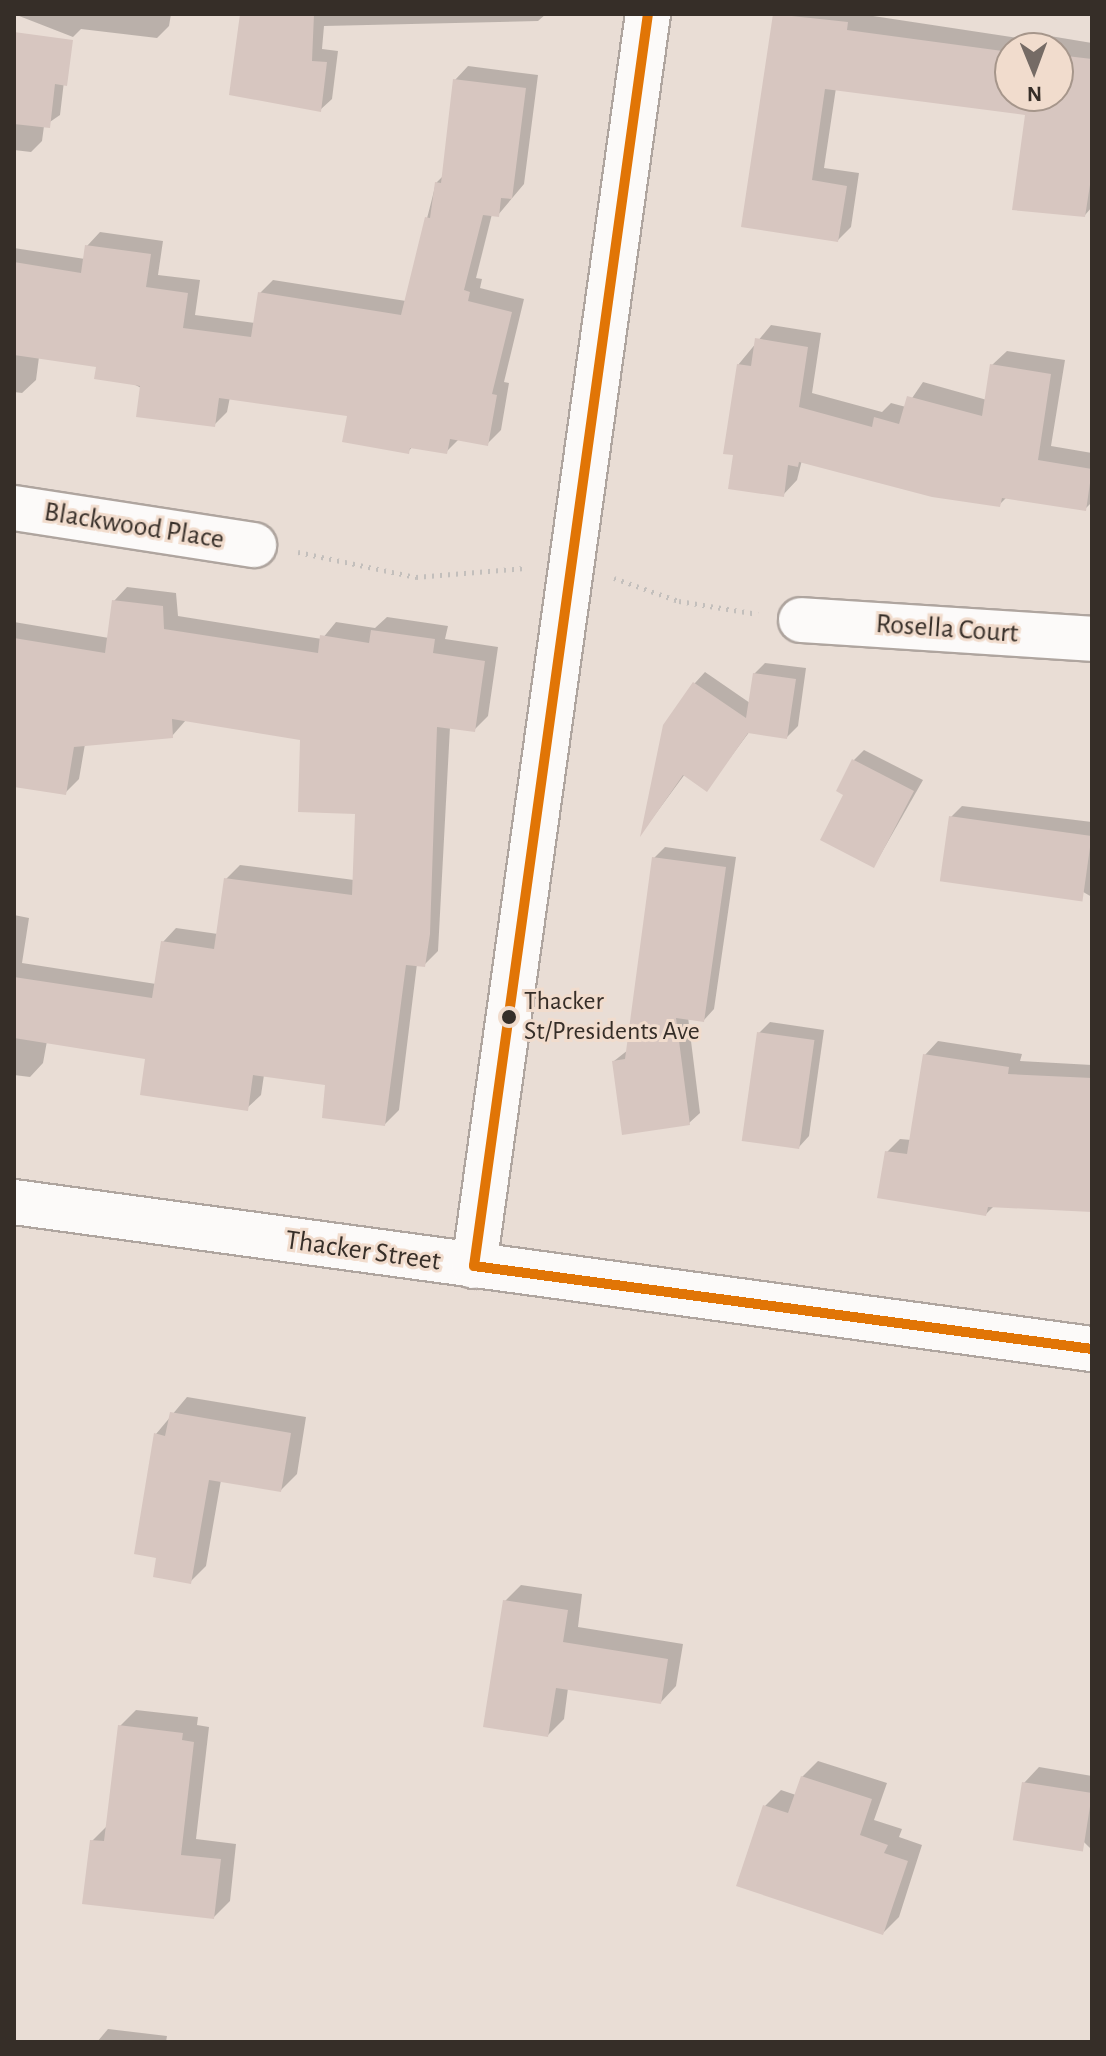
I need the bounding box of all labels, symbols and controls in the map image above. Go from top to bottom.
north arrow [994,32,1074,112]
text: N [1027,83,1042,105]
street label: Blackwood Place [42,495,226,557]
street label: Rosella Court [875,607,1019,651]
place label: Thacker St/Presidents Ave [524,986,700,1048]
marker: Thacker St/Presidents Ave [501,1009,517,1025]
street label: Thacker Street [283,1223,443,1279]

